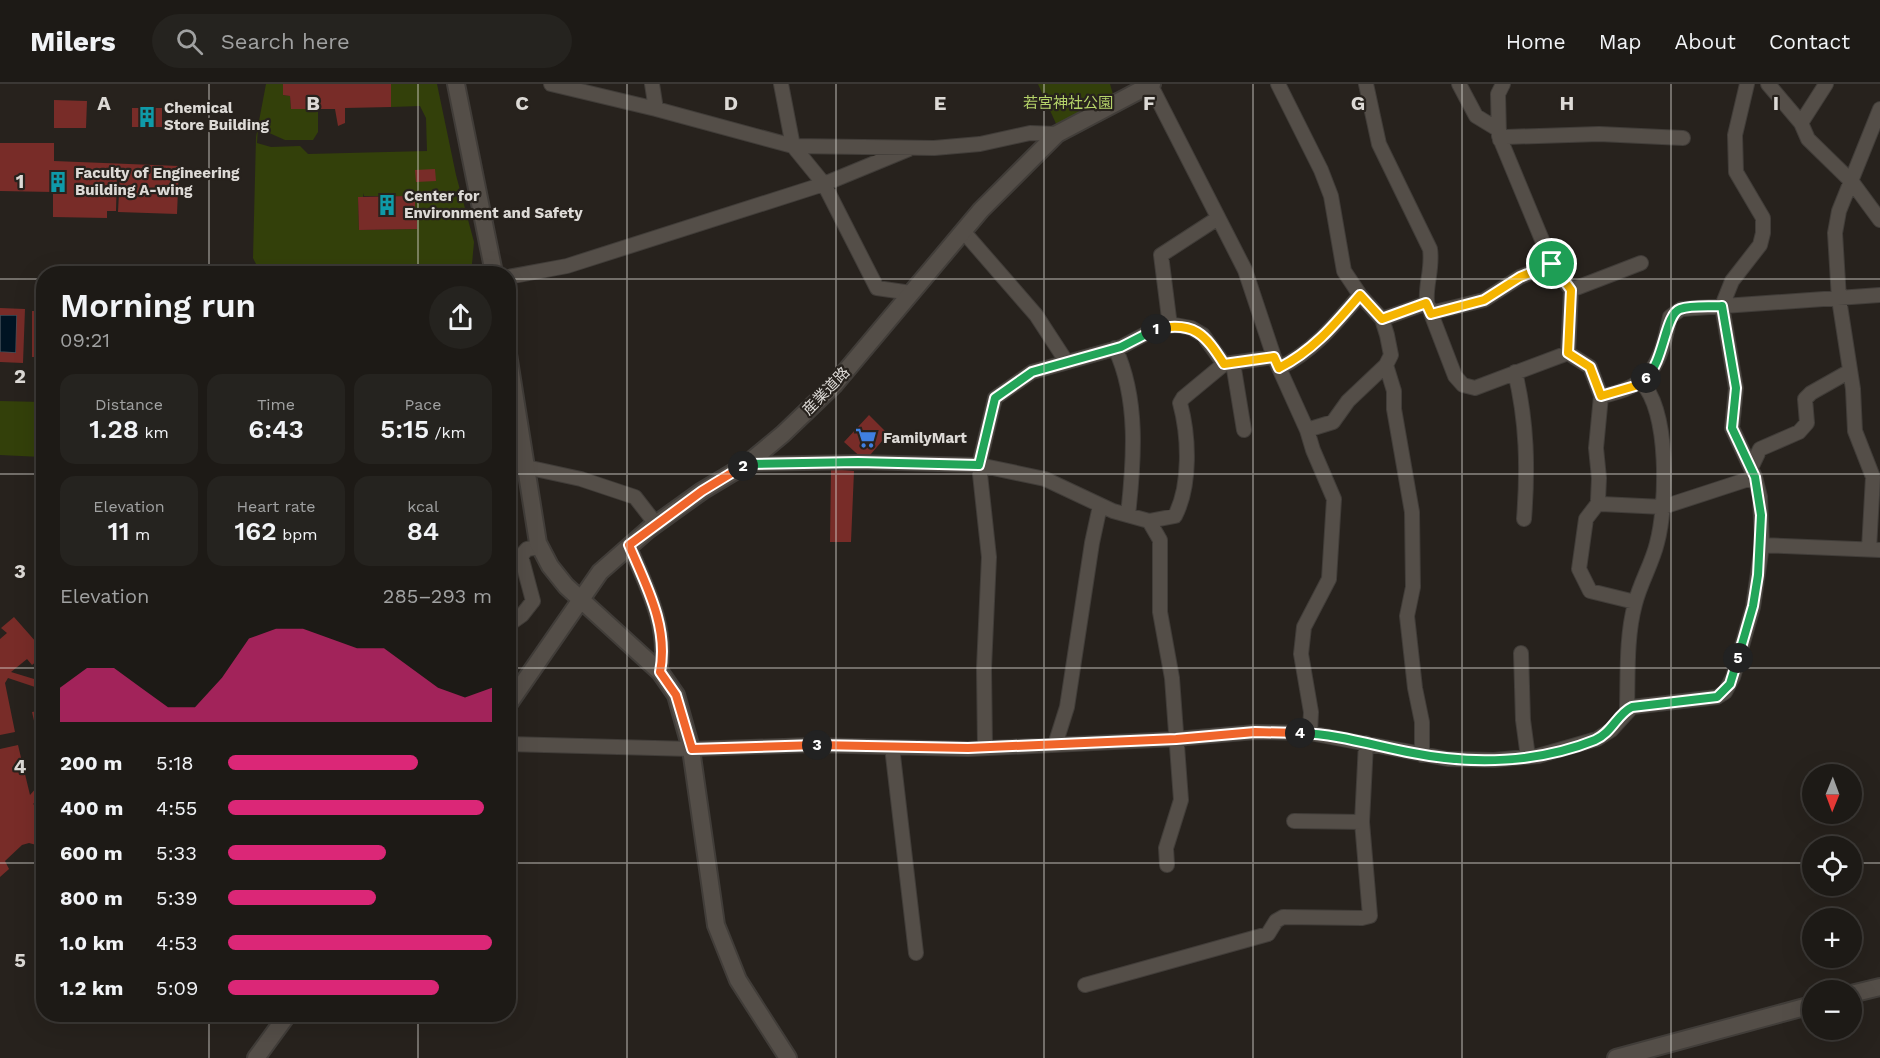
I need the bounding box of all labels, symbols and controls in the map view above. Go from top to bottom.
search box [152,14,572,68]
text: Milers [30,25,116,58]
icon: search [173,25,206,58]
text: Search here [221,29,350,54]
text: Home [1506,29,1566,54]
text: Map [1599,29,1642,54]
text: About [1675,29,1736,54]
text: Contact [1769,29,1850,54]
text: A [97,91,111,115]
text: B [306,91,320,115]
text: C [515,91,529,115]
text: D [724,91,738,115]
text: E [934,91,946,115]
text: F [1143,91,1155,115]
text: G [1351,91,1365,115]
text: H [1560,91,1574,115]
text: I [1773,91,1779,115]
park label: 若宮神社公園 [1023,94,1113,112]
place label: Chemical Store Building [164,99,269,134]
building icon: Chemical Store Building [135,105,159,129]
place label: Faculty of Engineering Building A-wing [75,164,240,199]
text: 1 [16,169,24,193]
building icon: Faculty of Engineering Building A-wing [46,170,70,194]
place label: Center for Environment and Safety [404,187,583,222]
building icon: Center for Environment and Safety [375,193,399,217]
pin [1526,238,1577,289]
icon: arrive [1535,247,1568,280]
text: Morning run [60,286,256,325]
button: share [429,286,492,349]
pin: 1 [1141,314,1171,344]
text: 1 [1153,319,1159,338]
text: 09:21 [60,328,110,352]
street label: 産業道路 [799,363,853,419]
pin: 6 [1631,363,1661,393]
text: 2 [14,364,26,388]
text: 6 [1641,368,1651,387]
text: Distance [95,395,163,414]
text: Time [257,395,295,414]
text: Pace [404,395,442,414]
text: 1.28 [89,414,139,444]
text: 6:43 [248,414,304,444]
text: 5:15 [380,414,429,444]
text: km [139,423,169,442]
text: /km [429,423,466,442]
supermarket icon: FamilyMart [854,426,878,450]
place label: FamilyMart [883,429,967,447]
pin: 2 [728,451,758,481]
text: 2 [738,456,748,475]
text: Elevation [93,497,165,516]
text: Heart rate [236,497,316,516]
text: kcal [407,497,439,516]
text: 11 [108,516,129,546]
text: 162 [235,516,277,546]
text: 84 [407,516,439,546]
text: m [129,525,150,544]
text: bpm [277,525,317,544]
text: 3 [14,559,26,583]
text: Elevation [60,584,149,608]
text: 285–293 m [383,584,492,608]
pin: 5 [1723,643,1753,673]
text: 5 [1733,648,1743,667]
pin: 4 [1285,718,1315,748]
text: 4 [1295,723,1305,742]
pin: 3 [802,730,832,760]
text: 3 [812,735,822,754]
text: 200 m [60,751,122,775]
text: 5:18 [156,751,194,775]
text: 4 [14,754,27,778]
north arrow [1802,764,1862,824]
map controls [1802,764,1862,1040]
text: 400 m [60,796,123,820]
text: 4:55 [156,796,197,820]
button: locate [1802,836,1862,896]
text: 600 m [60,841,123,865]
text: 5:33 [156,841,197,865]
text: 800 m [60,886,123,910]
text: 5:39 [156,886,198,910]
button: + [1802,908,1862,968]
text: 1.0 km [60,931,124,955]
text: 4:53 [156,931,197,955]
text: 5 [14,948,26,972]
text: 1.2 km [60,976,123,1000]
text: 5:09 [156,976,198,1000]
button: − [1802,980,1862,1040]

